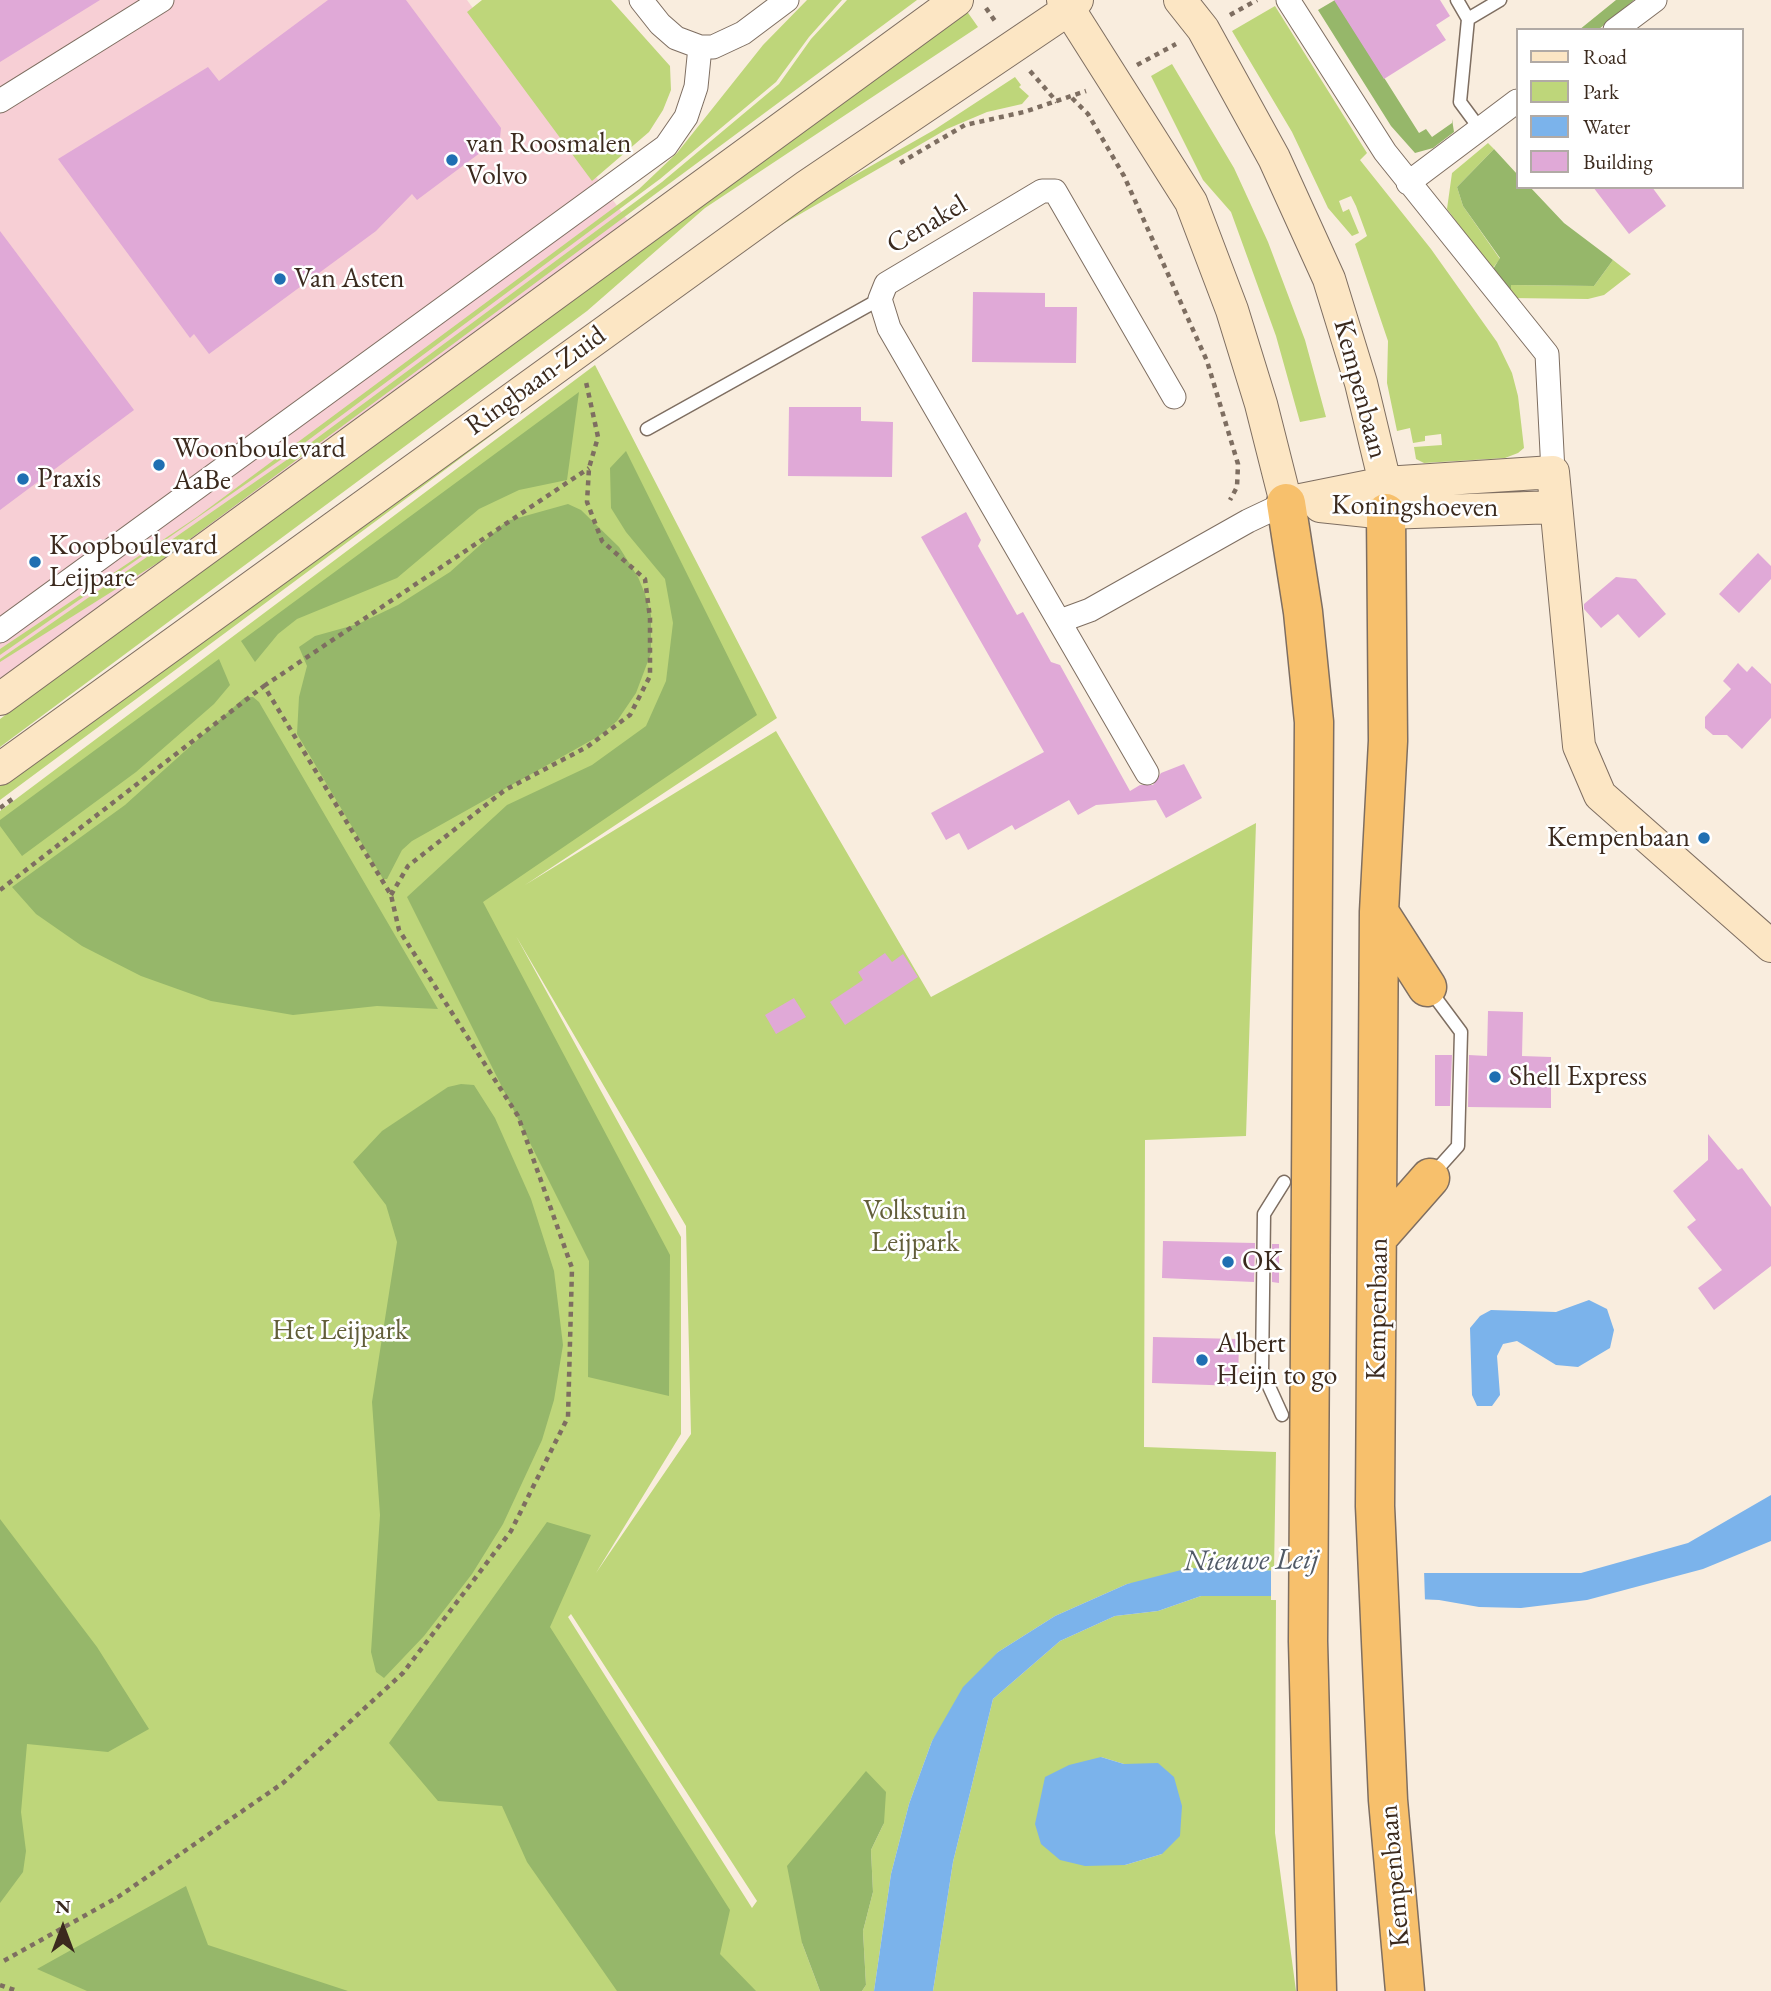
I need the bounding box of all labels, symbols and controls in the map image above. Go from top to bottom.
legend [1516,28,1743,189]
text: Road [1583,43,1627,70]
text: Park [1583,78,1619,105]
text: Water [1583,113,1630,140]
place label: van Roosmalen Volvo [466,127,632,193]
text: Building [1583,148,1653,175]
marker: van Roosmalen Volvo [444,152,460,168]
street label: Cenakel [881,188,973,262]
place label: Van Asten [294,262,404,296]
marker: Van Asten [272,271,288,287]
street label: Kempenbaan [1325,316,1395,462]
street label: Ringbaan-Zuid [459,319,613,443]
place label: Woonboulevard AaBe [173,432,346,498]
marker: Woonboulevard AaBe [151,457,167,473]
place label: Praxis [37,462,101,496]
marker: Praxis [15,471,31,487]
street label: Koningshoeven [1331,489,1499,525]
place label: Koopboulevard Leijparc [49,529,218,595]
marker: Koopboulevard Leijparc [27,554,43,570]
place label: Kempenbaan [1547,821,1690,855]
marker: Kempenbaan [1696,830,1712,846]
place label: Shell Express [1509,1060,1647,1094]
marker: Shell Express [1487,1069,1503,1085]
park label: Volkstuin Leijpark [863,1194,967,1260]
street label: Kempenbaan [1360,1237,1396,1381]
place label: OK [1242,1245,1282,1279]
marker: OK [1220,1254,1236,1270]
park label: Het Leijpark [272,1314,408,1348]
place label: Albert Heijn to go [1216,1327,1337,1393]
marker: Albert Heijn to go [1194,1352,1210,1368]
water label: Nieuwe Leij [1183,1542,1319,1580]
street label: Kempenbaan [1372,1803,1418,1949]
north arrow [28,1893,98,1963]
text: N [55,1894,71,1919]

